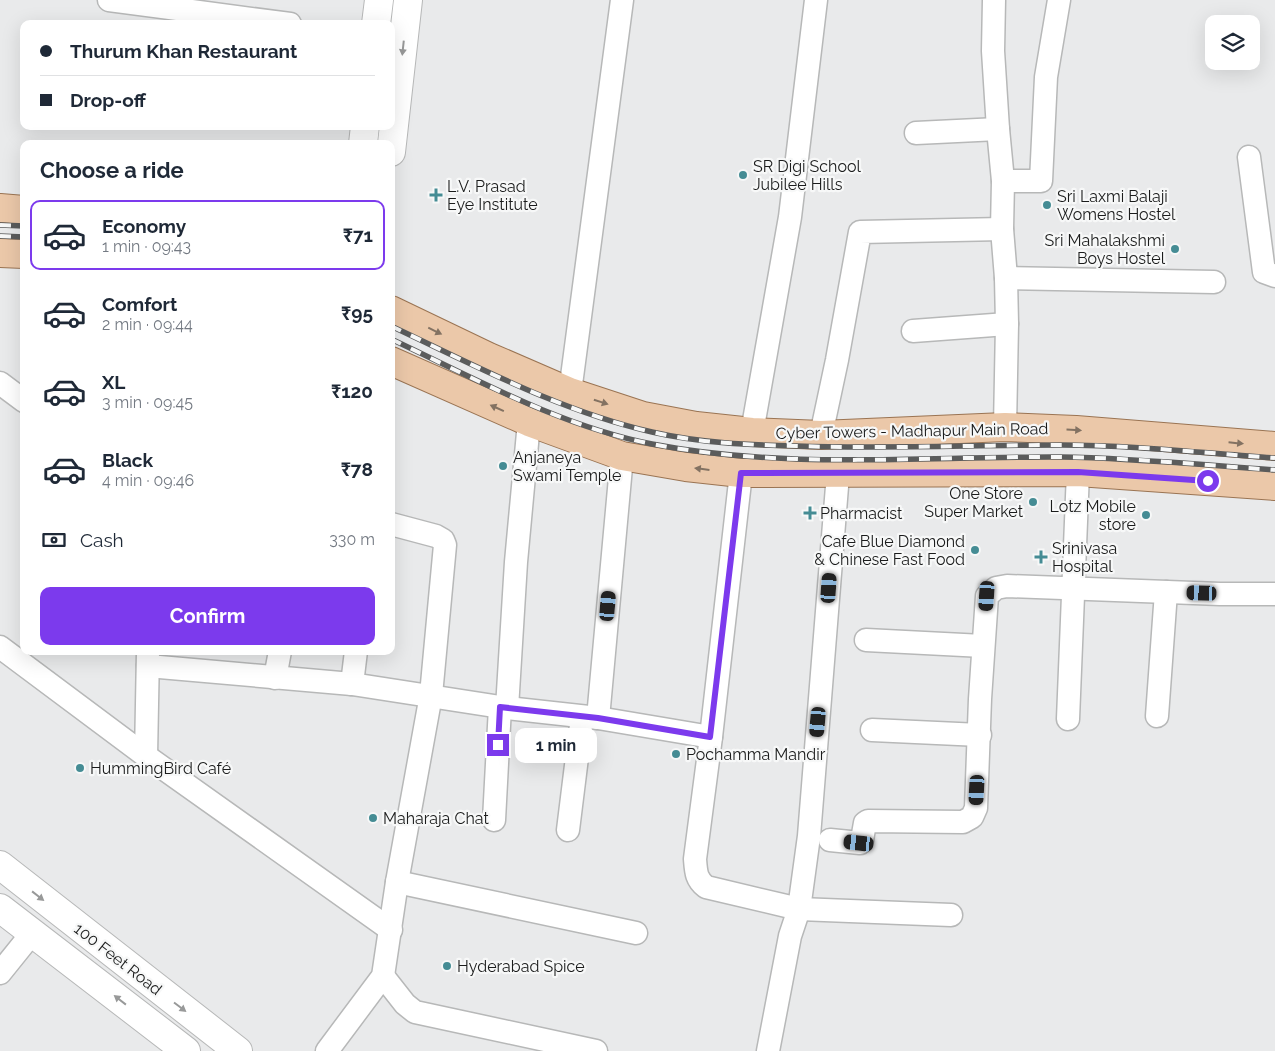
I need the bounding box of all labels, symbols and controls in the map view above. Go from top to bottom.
map controls [1205,15,1260,70]
button: layers [1205,15,1260,70]
text: Thurum Khan Restaurant [70,40,297,62]
one-way arrow [399,41,407,57]
text: Drop-off [70,89,146,111]
text: Choose a ride [40,157,184,183]
place label: SR Digi School Jubilee Hills [753,157,861,194]
marker: SR Digi School Jubilee Hills [737,169,749,181]
place label: L.V. Prasad Eye Institute [447,177,538,214]
place label: Sri Laxmi Balaji Womens Hostel [1057,187,1176,224]
marker: L.V. Prasad Eye Institute [429,188,443,202]
marker: Sri Laxmi Balaji Womens Hostel [1041,199,1053,211]
icon: car [42,213,87,258]
text: Economy [102,215,186,237]
text: ₹71 [343,224,373,246]
place label: Sri Mahalakshmi Boys Hostel [1045,231,1166,268]
text: 1 min · 09:43 [102,237,191,256]
marker: Sri Mahalakshmi Boys Hostel [1169,243,1181,255]
icon: car [42,291,87,336]
text: Comfort [102,293,177,315]
text: ₹95 [341,302,373,324]
text: 2 min · 09:44 [102,315,193,334]
one-way arrow [428,327,442,335]
icon: car [42,369,87,414]
text: XL [102,371,125,393]
text: ₹120 [331,380,373,402]
text: 3 min · 09:45 [102,393,193,412]
one-way arrow [593,398,608,406]
one-way arrow [490,403,504,411]
street label: Cyber Towers - Madhapur Main Road [776,419,1049,443]
one-way arrow [1067,426,1083,434]
one-way arrow [1228,440,1244,448]
icon: car [42,447,87,492]
place label: Anjaneya Swami Temple [513,448,621,485]
text: Black [102,449,153,471]
text: ₹78 [341,458,373,480]
marker: Anjaneya Swami Temple [497,460,509,472]
one-way arrow [694,465,710,473]
route start [1197,470,1219,492]
text: 4 min · 09:46 [102,471,194,490]
place label: One Store Super Market [924,484,1024,521]
marker: One Store Super Market [1027,496,1039,508]
place label: Lotz Mobile store [1050,497,1136,534]
place label: Pharmacist [820,504,903,523]
marker: Pharmacist [804,507,816,519]
marker: Lotz Mobile store [1140,509,1152,521]
icon: cash [40,526,68,554]
text: Cash [80,529,124,551]
text: 330 m [329,530,375,549]
place label: Cafe Blue Diamond & Chinese Fast Food [814,532,965,569]
place label: Srinivasa Hospital [1052,539,1117,576]
marker: Cafe Blue Diamond & Chinese Fast Food [969,544,981,556]
marker: Srinivasa Hospital [1034,550,1048,564]
car [820,573,837,603]
car [978,581,995,611]
car [1186,585,1217,601]
button: Confirm [40,587,375,645]
car [599,590,616,622]
car [809,706,826,738]
callout: 1 min [516,728,598,762]
route end [487,734,509,756]
text: 1 min [536,736,576,755]
place label: Pochamma Mandir [686,745,826,764]
marker: Pochamma Mandir [670,748,682,760]
place label: HummingBird Café [90,759,231,778]
marker: HummingBird Café [74,762,86,774]
car [968,775,985,805]
place label: Maharaja Chat [383,809,489,828]
marker: Maharaja Chat [367,812,379,824]
car [843,834,874,852]
one-way arrow [31,890,44,901]
street label: 100 Feet Road [70,919,166,999]
place label: Hyderabad Spice [457,957,585,976]
marker: Hyderabad Spice [441,960,453,972]
one-way arrow [114,994,127,1005]
one-way arrow [173,1001,186,1012]

